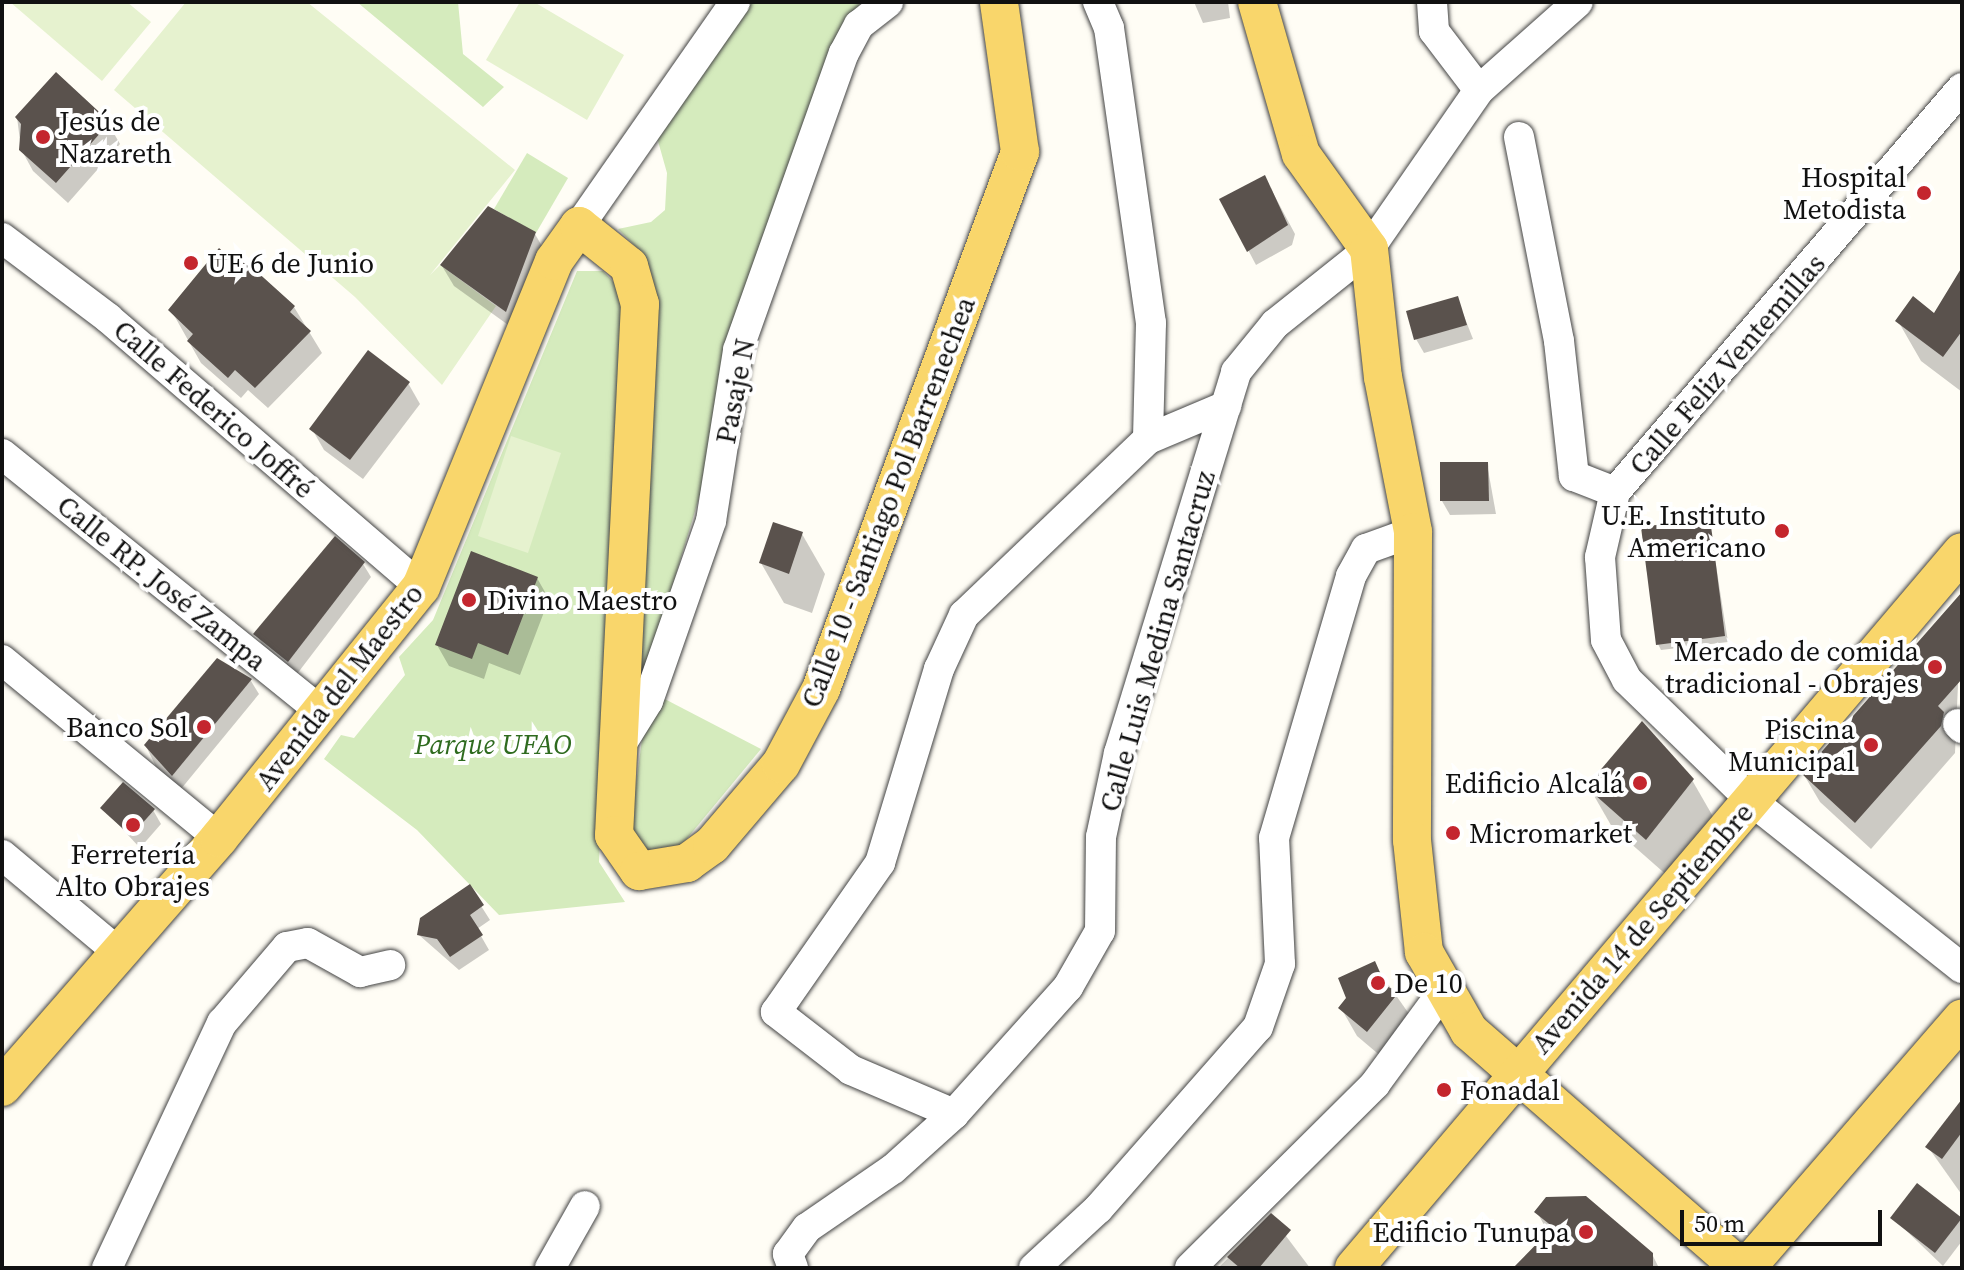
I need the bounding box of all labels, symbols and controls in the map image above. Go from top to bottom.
place label: Jesús de Nazareth [59,104,172,170]
marker: Jesús de Nazareth [34,128,52,146]
place label: Hospital Metodista [1783,160,1906,226]
marker: Hospital Metodista [1913,182,1935,204]
place label: UE 6 de Junio [207,246,374,280]
street label: Calle Feliz Ventemillas [1622,246,1832,482]
marker: UE 6 de Junio [182,254,200,272]
street label: Calle 10 - Santiago Pol Barrenechea [794,292,982,712]
street label: Calle Federico Joffré [107,313,321,505]
street label: Pasaje N [708,336,762,446]
street label: Calle Luis Medina Santacruz [1092,467,1222,815]
street label: Calle RP. José Zampa [51,488,273,678]
place label: U.E. Instituto Americano [1601,498,1766,564]
marker: U.E. Instituto Americano [1773,522,1791,540]
street label: Avenida del Maestro [248,577,430,797]
place label: Divino Maestro [487,583,678,617]
marker: Divino Maestro [458,589,480,611]
place label: Mercado de comida tradicional - Obrajes [1665,634,1919,700]
marker: Mercado de comida tradicional - Obrajes [1926,658,1944,676]
place label: Banco Sol [66,710,188,744]
place label: Piscina Municipal [1728,712,1855,778]
marker: Banco Sol [195,718,213,736]
park label: Parque UFAO [414,727,572,761]
marker: Piscina Municipal [1862,736,1880,754]
place label: Edificio Alcalá [1445,766,1624,800]
marker: Edificio Alcalá [1631,774,1649,792]
street label: Avenida 14 de Septiembre [1524,796,1760,1060]
marker: Ferretería Alto Obrajes [124,816,142,834]
place label: Micromarket [1469,816,1632,850]
marker: Micromarket [1444,824,1462,842]
place label: Ferretería Alto Obrajes [56,837,210,903]
place label: De 10 [1394,966,1463,1000]
marker: De 10 [1369,974,1387,992]
place label: Fonadal [1460,1073,1560,1107]
marker: Fonadal [1435,1081,1453,1099]
scale bar [1684,1194,1886,1244]
text: 50 m [1694,1207,1745,1240]
place label: Edificio Tunupa [1372,1215,1570,1249]
marker: Edificio Tunupa [1577,1223,1595,1241]

